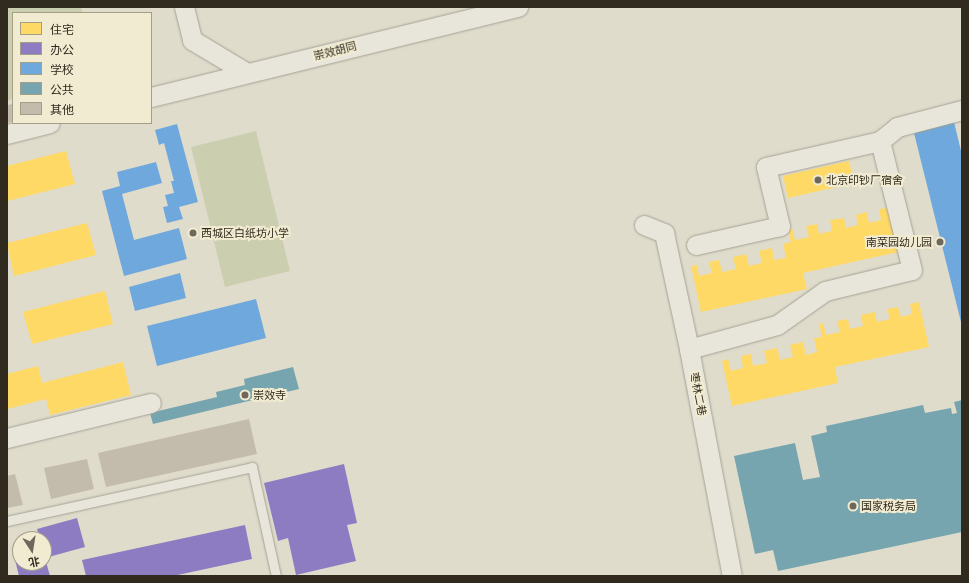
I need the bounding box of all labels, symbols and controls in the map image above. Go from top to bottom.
legend [12,12,152,124]
text: 住宅 [50,22,74,37]
street label: 崇效胡同 [312,39,358,63]
text: 办公 [50,42,74,57]
text: 学校 [50,62,74,77]
text: 公共 [50,82,74,97]
text: 其他 [50,102,74,117]
place label: 北京印钞厂宿舍 [826,173,903,187]
marker: 北京印钞厂宿舍 [813,175,823,185]
place label: 西城区白纸坊小学 [201,226,289,240]
marker: 西城区白纸坊小学 [188,228,198,238]
place label: 南菜园幼儿园 [866,235,932,249]
marker: 南菜园幼儿园 [935,237,945,247]
street label: 枣林二巷 [687,371,709,417]
place label: 崇效寺 [253,388,286,402]
marker: 崇效寺 [240,390,250,400]
place label: 国家税务局 [861,499,916,513]
marker: 国家税务局 [848,501,858,511]
north arrow [12,531,52,571]
text: 北 [27,554,41,570]

